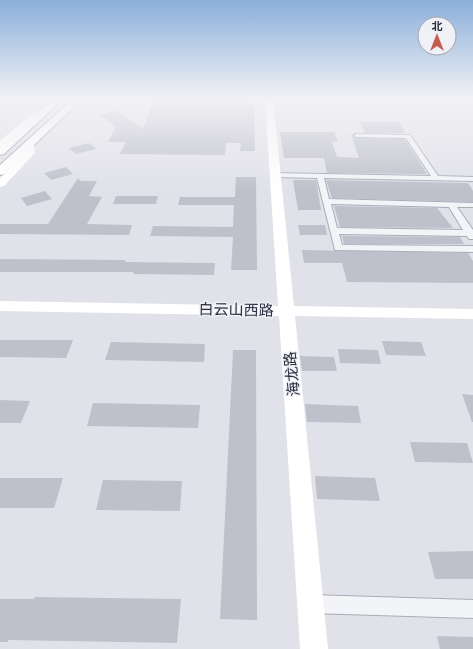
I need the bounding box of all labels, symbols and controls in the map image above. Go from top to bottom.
north arrow [417,16,457,56]
text: 北 [432,20,443,33]
street label: 白云山西路 [198,300,274,320]
street label: 海龙路 [281,351,303,397]

